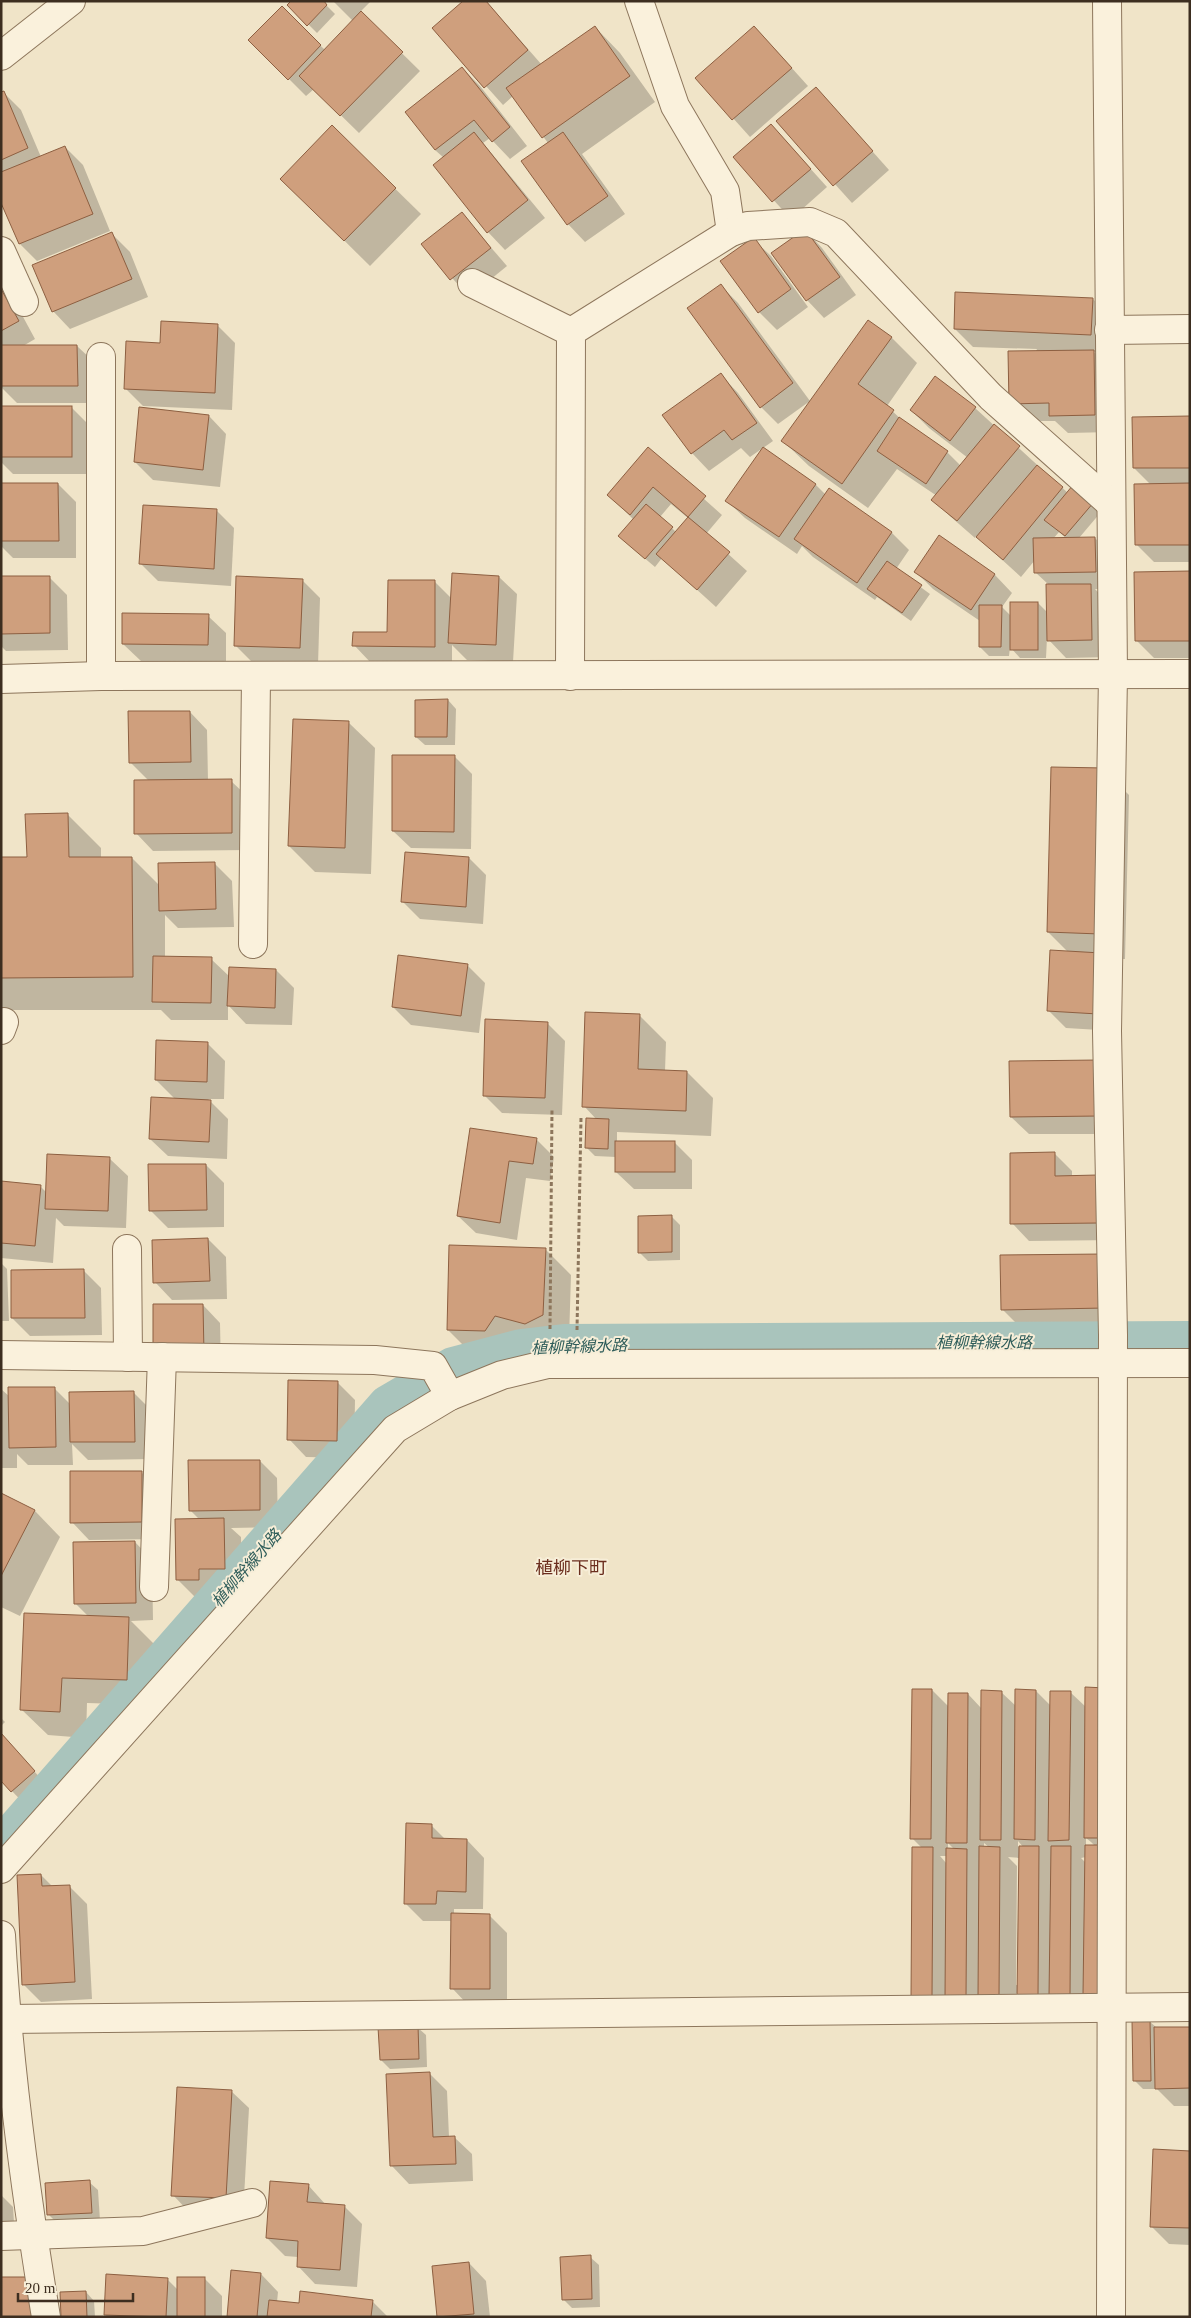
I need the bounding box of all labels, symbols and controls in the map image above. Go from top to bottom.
water label: 植柳幹線水路 [936,1334,1034,1351]
water label: 植柳幹線水路 [531,1336,629,1357]
water label: 植柳幹線水路 [208,1525,286,1610]
district label: 植柳下町 [535,1558,607,1578]
scale bar [18,2270,132,2302]
text: 20 m [25,2280,56,2296]

